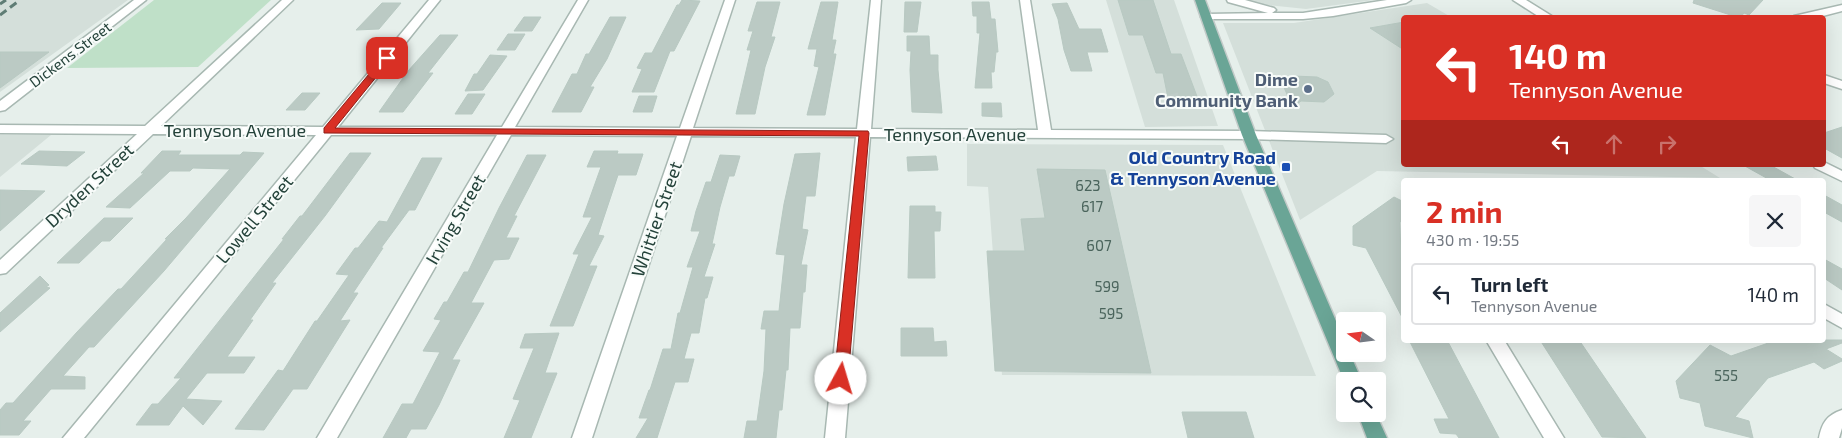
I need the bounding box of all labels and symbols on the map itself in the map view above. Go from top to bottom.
street label: Dickens Street [26,17,115,91]
pin [366,37,408,79]
place label: Dime Community Bank [1155,68,1298,111]
marker: Dime Community Bank [1302,83,1314,95]
street label: Tennyson Avenue [164,119,306,141]
street label: Tennyson Avenue [884,123,1026,145]
street label: Dryden Street [40,138,138,232]
place label: Old Country Road & Tennyson Avenue [1110,146,1276,189]
street label: Whittier Street [626,158,686,280]
marker: Old Country Road & Tennyson Avenue [1280,161,1292,173]
street label: Lowell Street [211,170,297,267]
street label: Irving Street [420,170,490,268]
house number: 623 [1075,176,1101,194]
house number: 617 [1081,197,1103,215]
house number: 607 [1086,236,1112,254]
house number: 599 [1094,277,1120,295]
house number: 595 [1099,304,1123,322]
north arrow [1336,312,1386,362]
position arrow [814,352,866,404]
house number: 555 [1714,366,1738,384]

